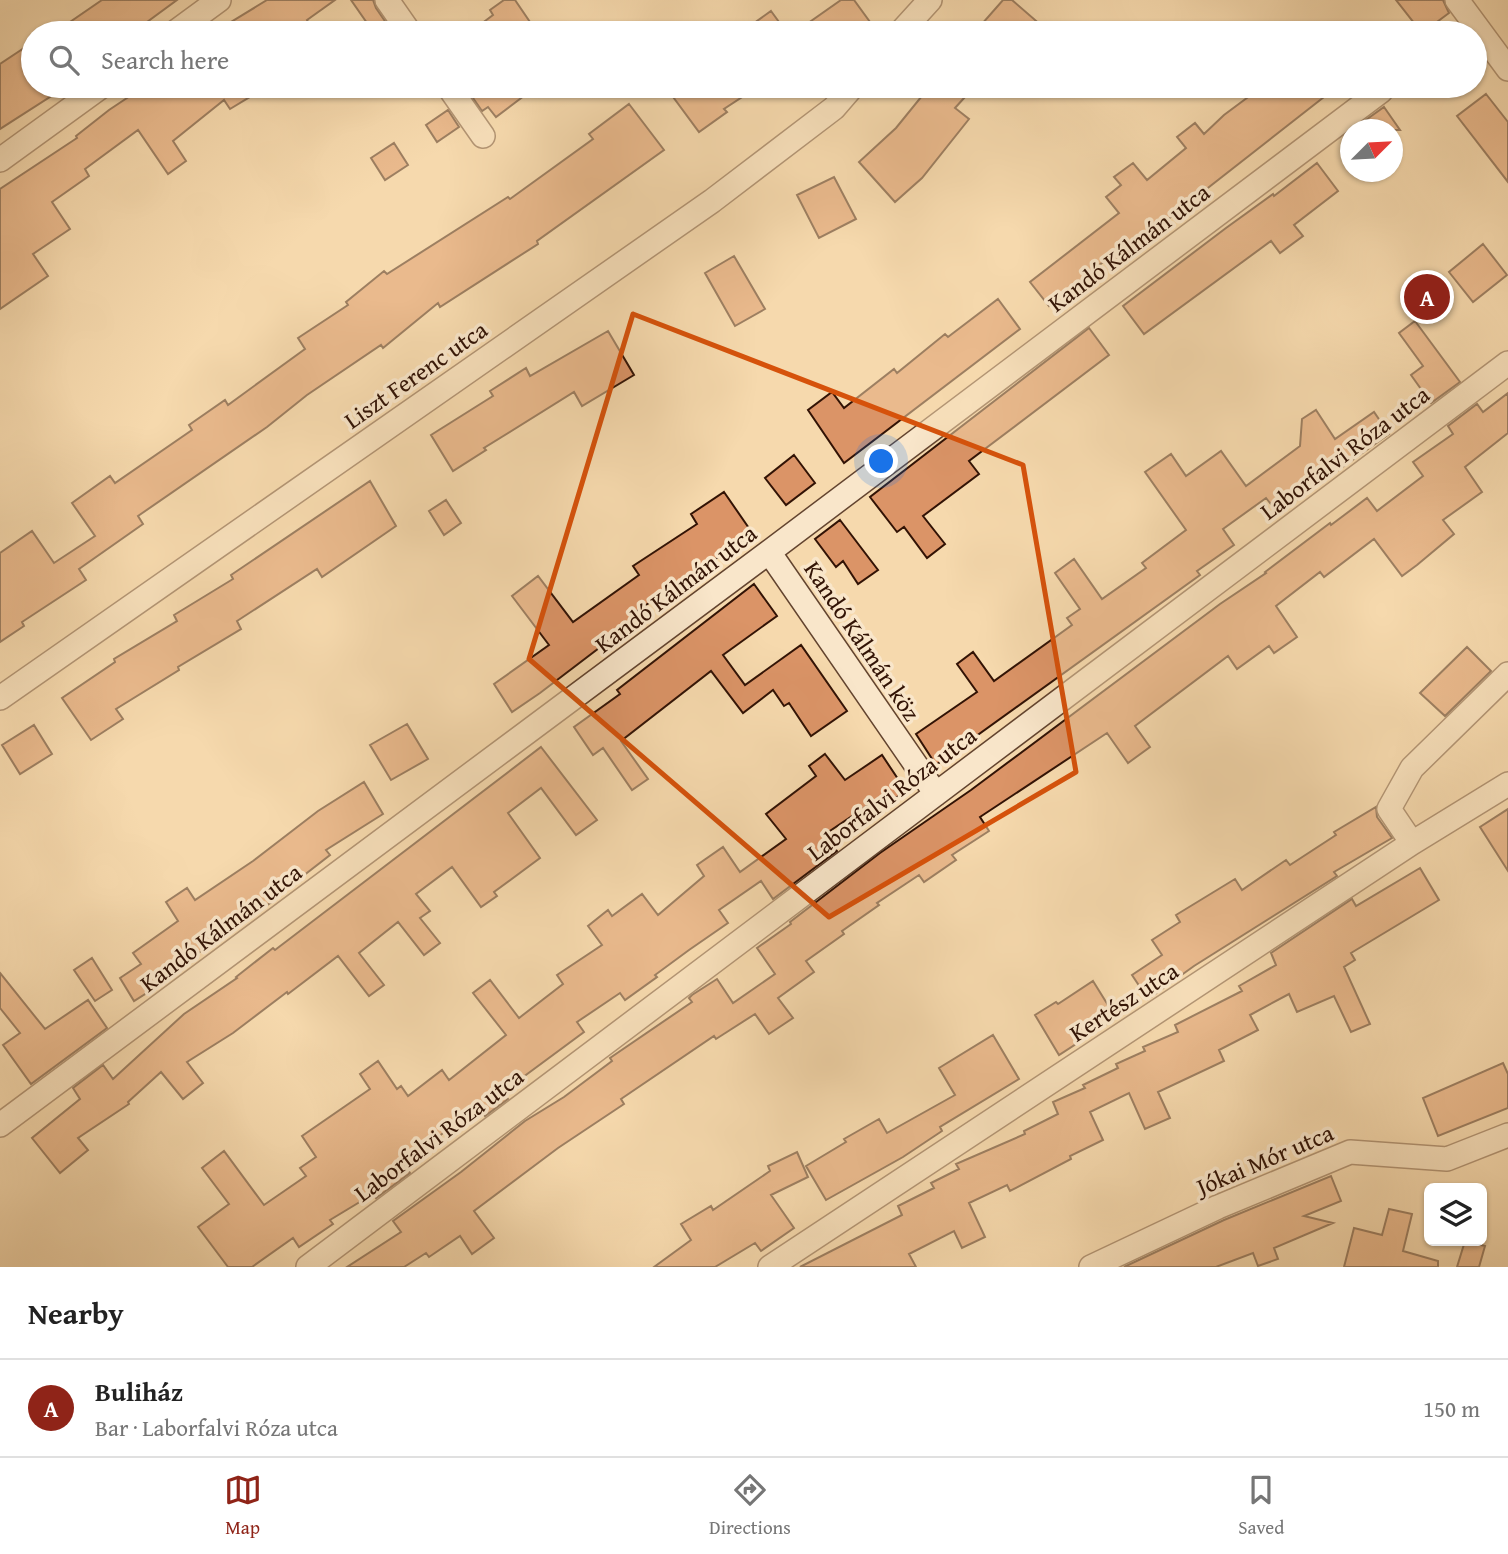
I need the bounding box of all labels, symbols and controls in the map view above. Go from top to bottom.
search box [21,21,1487,98]
text: Search here [101,40,229,79]
icon: search [45,41,83,79]
north arrow [1340,119,1403,182]
street label: Kandó Kálmán utca [1040,175,1218,320]
pin: A [1404,271,1450,323]
street label: Liszt Ferenc utca [337,312,495,437]
street label: Laborfalvi Róza utca [1253,377,1437,528]
your location [864,444,898,478]
street label: Kandó Kálmán utca [587,516,765,661]
street label: Kandó Kálmán köz [796,554,929,728]
street label: Laborfalvi Róza utca [800,718,984,869]
street label: Kandó Kálmán utca [132,855,310,1000]
street label: Kertész utca [1062,953,1186,1050]
street label: Laborfalvi Róza utca [347,1059,531,1210]
street label: Jókai Mór utca [1188,1115,1339,1205]
map controls [1424,1183,1487,1246]
button: layers [1424,1183,1487,1246]
text: Nearby [28,1291,124,1335]
text: Buliház [95,1372,183,1411]
text: A [44,1392,58,1425]
text: 150 m [1423,1392,1480,1425]
text: Bar · Laborfalvi Róza utca [95,1411,338,1444]
tab: Map [224,1471,262,1541]
tab: Directions [709,1471,791,1541]
tab: Saved [1238,1471,1284,1541]

